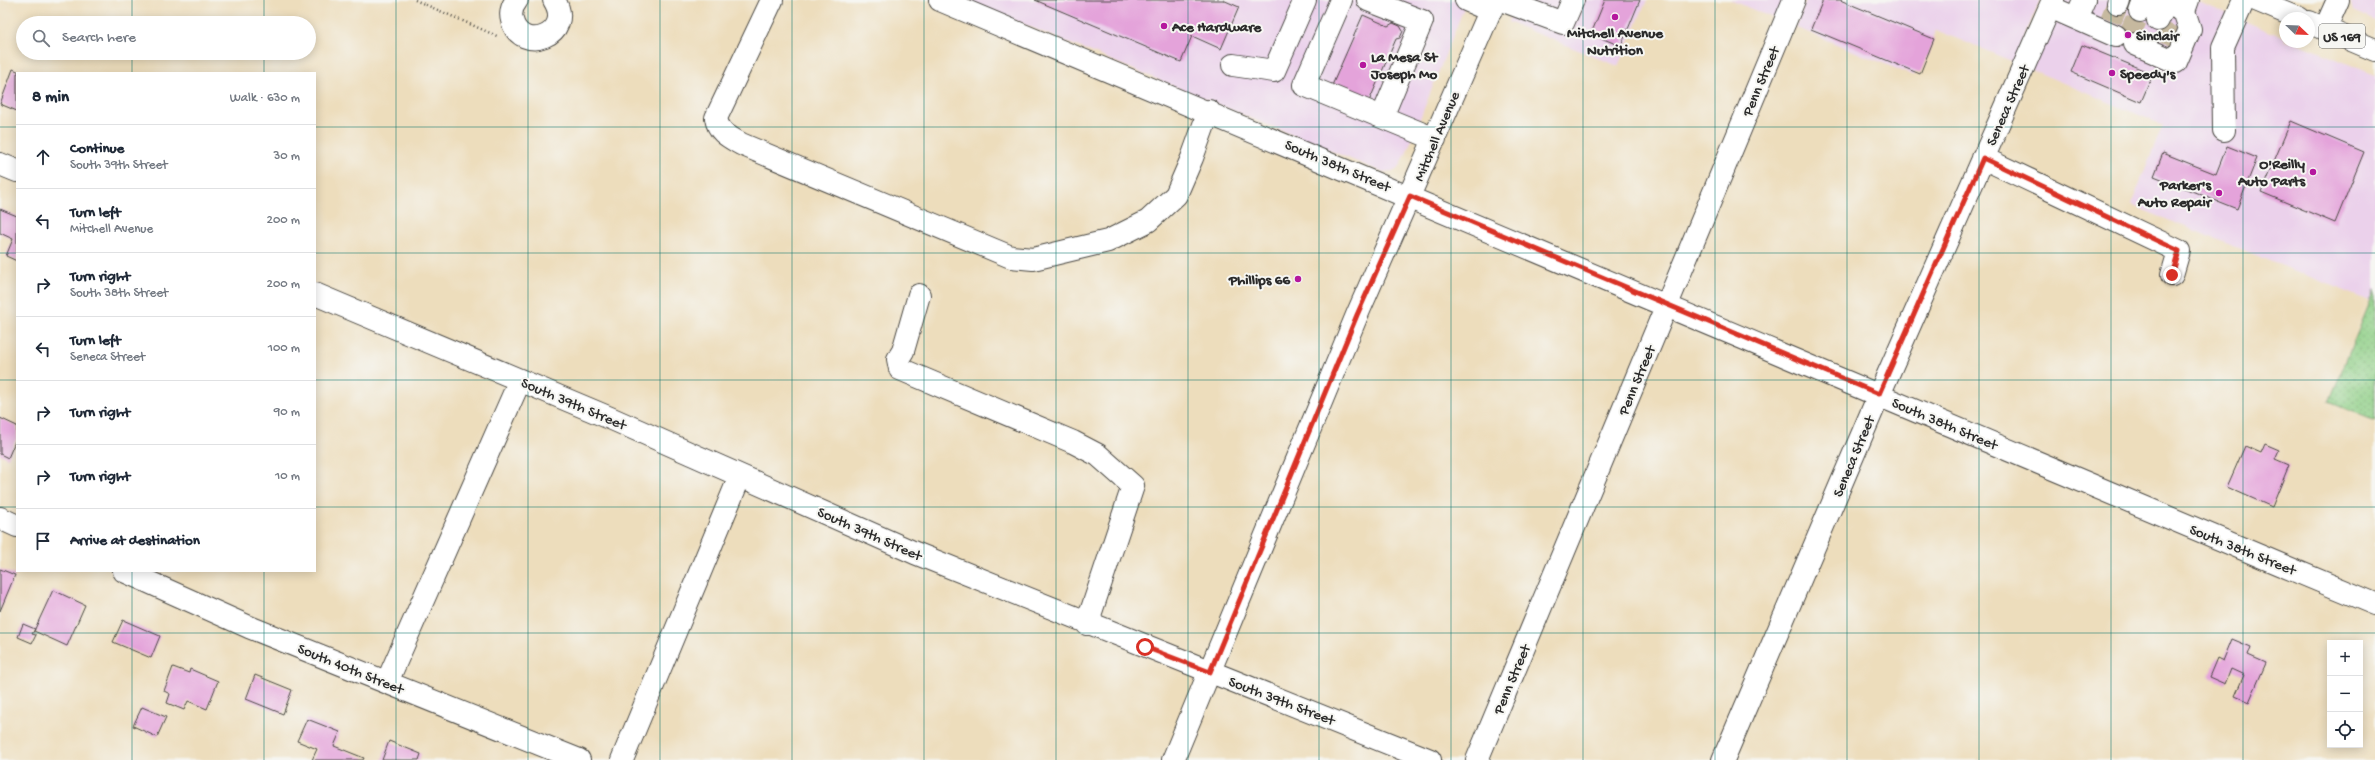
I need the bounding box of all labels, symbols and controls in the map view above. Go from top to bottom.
marker: Mitchell Avenue Nutrition [1610,12,1620,22]
north arrow [2279,12,2315,48]
search box [16,16,316,60]
place label: Ace Hardware [1171,19,1262,37]
marker: Ace Hardware [1159,21,1169,31]
road number: US 169 [2319,24,2365,48]
place label: Mitchell Avenue Nutrition [1567,25,1664,60]
icon: search [30,27,52,49]
place label: Sinclair [2136,28,2180,46]
text: Search here [62,29,136,47]
marker: Sinclair [2123,30,2133,40]
street label: Penn Street [1739,43,1785,120]
place label: La Mesa St Joseph Mo [1370,49,1439,84]
marker: La Mesa St Joseph Mo [1358,60,1368,70]
street label: Seneca Street [1983,61,2035,149]
place label: Speedy's [2120,66,2177,84]
marker: Speedy's [2107,68,2117,78]
text: 8 min [32,88,69,108]
street label: Mitchell Avenue [1411,89,1465,184]
text: Walk · 630 m [230,91,300,106]
street label: South 38th Street [1282,136,1395,198]
text: Continue [70,140,124,158]
icon: ahead [32,146,54,168]
text: 30 m [274,149,300,164]
place label: O'Reilly Auto Parts [2237,156,2306,191]
text: South 39th Street [70,158,168,173]
marker: O'Reilly Auto Parts [2308,167,2318,177]
place label: Parker's Auto Repair [2137,177,2213,212]
marker: Parker's Auto Repair [2214,188,2224,198]
text: Turn left [70,204,121,222]
icon: left [32,210,54,232]
text: 200 m [267,213,300,228]
text: Mitchell Avenue [70,222,153,237]
route end [2163,266,2181,284]
text: Turn right [70,268,130,286]
place label: Phillips 66 [1228,272,1290,290]
icon: right [32,274,54,296]
marker: Phillips 66 [1293,274,1303,284]
text: 200 m [267,277,300,292]
text: South 38th Street [70,286,168,301]
text: Turn left [70,332,121,350]
icon: left [32,338,54,360]
text: 100 m [268,341,300,356]
street label: Penn Street [1615,342,1661,419]
text: Seneca Street [70,350,145,365]
street label: South 39th Street [518,375,630,436]
street label: South 38th Street [1889,394,2002,456]
icon: right [32,402,54,424]
text: Turn right [70,404,130,422]
text: 90 m [274,405,300,420]
street label: Seneca Street [1830,412,1881,500]
icon: right [32,466,54,488]
text: Turn right [70,468,130,486]
text: 10 m [275,469,300,484]
street label: South 39th Street [814,504,926,567]
street label: South 38th Street [2186,521,2300,581]
icon: arrive [32,530,54,552]
text: Arrive at destination [70,532,200,550]
route start [1136,638,1154,656]
street label: South 40th Street [295,640,408,700]
map controls [2327,640,2363,748]
button: + [2327,640,2363,676]
street label: Penn Street [1490,641,1536,718]
street label: South 39th Street [1226,673,1339,731]
button: − [2327,676,2363,712]
button: locate [2327,712,2363,748]

